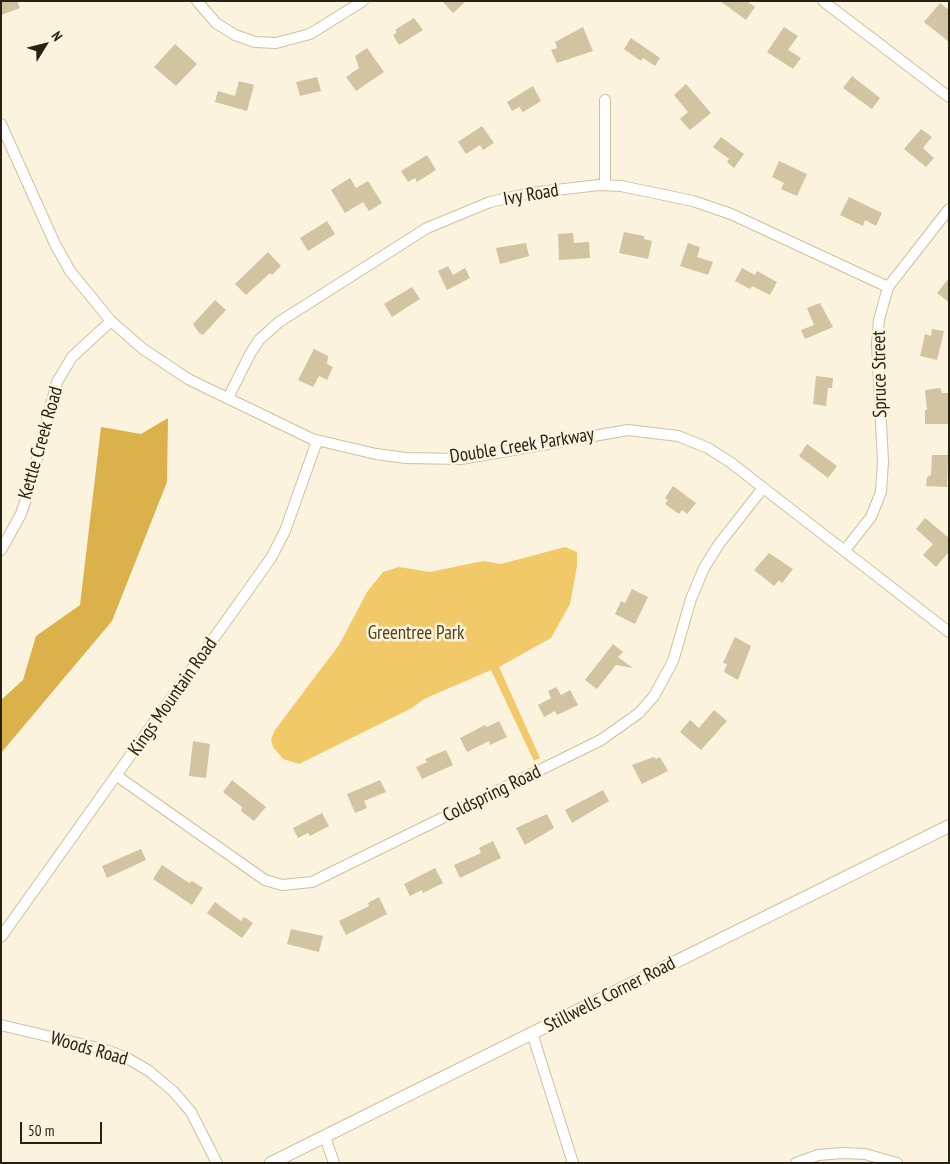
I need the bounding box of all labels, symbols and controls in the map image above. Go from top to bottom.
north arrow [20,20,70,70]
text: N [48,28,67,45]
street label: Ivy Road [502,179,560,211]
street label: Spruce Street [868,330,892,418]
street label: Kettle Creek Road [14,384,68,502]
street label: Double Creek Parkway [448,423,596,469]
park label: Greentree Park [368,623,464,645]
street label: Kings Mountain Road [124,633,222,761]
street label: Coldspring Road [439,761,545,827]
street label: Stillwells Corner Road [541,952,679,1038]
street label: Woods Road [48,1027,130,1071]
scale bar [22,1112,105,1144]
text: 50 m [28,1121,54,1140]

